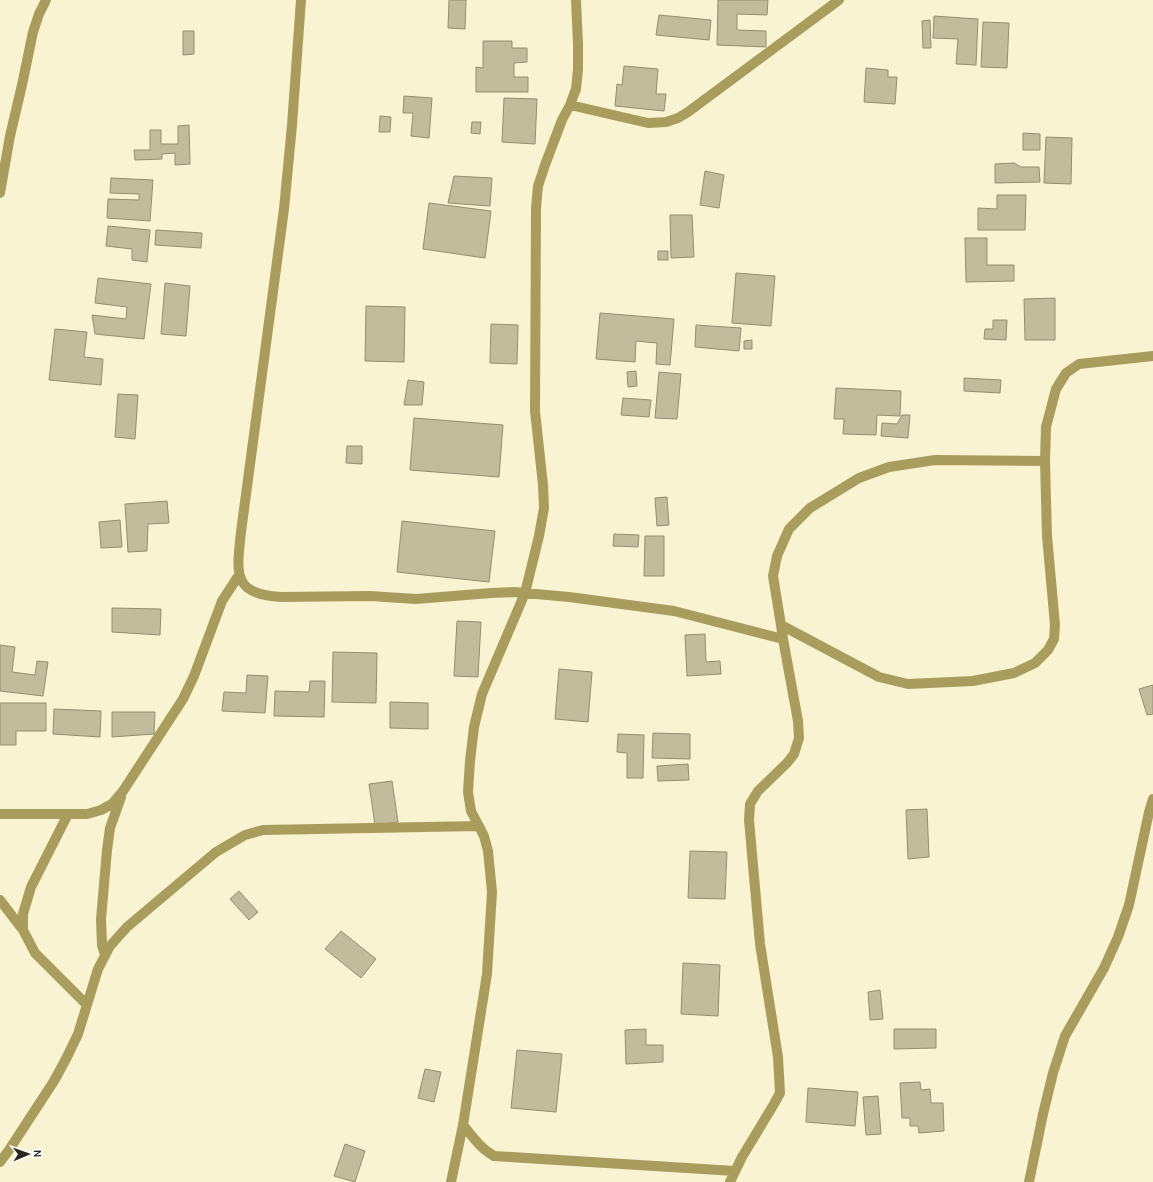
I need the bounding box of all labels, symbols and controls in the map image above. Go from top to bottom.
north arrow [8,1134,48,1174]
text: N [31,1149,44,1158]

